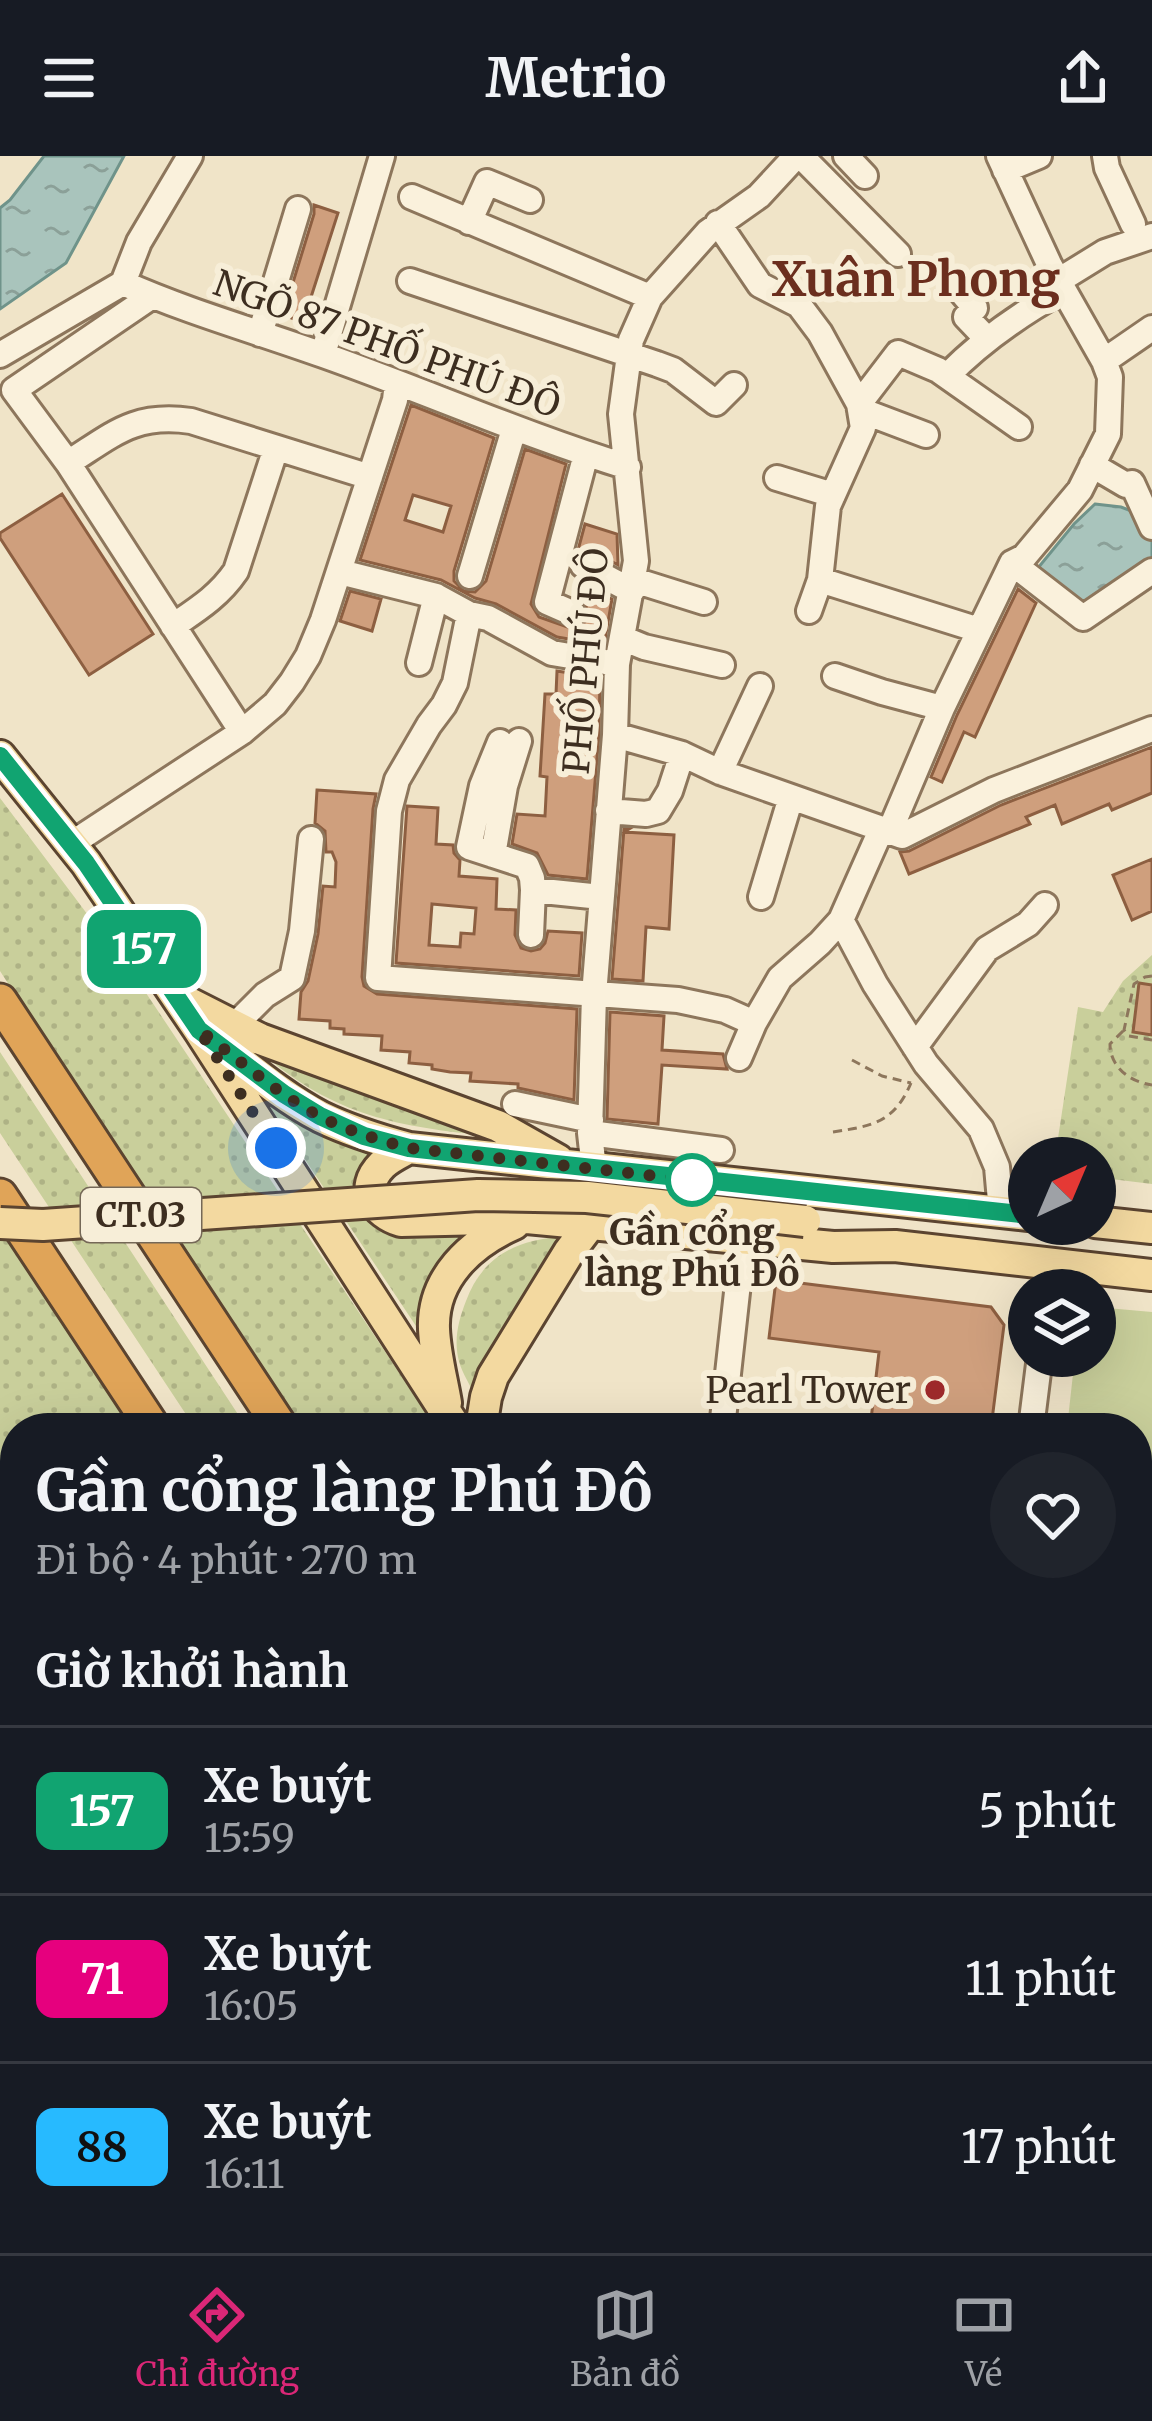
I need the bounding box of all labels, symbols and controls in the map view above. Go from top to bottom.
text: Metrio [485,44,667,112]
icon: menu [36,45,102,111]
icon: share [1050,45,1116,111]
district label: Xuân Phong [772,249,1060,309]
street label: NGÕ 87 PHỐ PHÚ ĐÔ [208,255,569,428]
street label: PHỐ PHÚ ĐÔ [548,546,618,776]
line badge: 157 [75,910,213,988]
text: 157 [111,923,177,975]
your location [246,1118,306,1178]
north arrow [1008,1137,1116,1245]
map controls [1008,1137,1116,1377]
marker: Gần cổng làng Phú Đô [667,1155,717,1205]
road number: CT.03 [81,1188,201,1242]
place label: Gần cổng làng Phú Đô [584,1208,800,1296]
button: layers [1008,1269,1116,1377]
place label: Pearl Tower [705,1368,911,1413]
marker: Pearl Tower [922,1377,948,1403]
button: heart [990,1452,1116,1578]
text: Gần cổng làng Phú Đô [36,1455,652,1527]
text: Đi bộ · 4 phút · 270 m [36,1536,417,1585]
text: Giờ khởi hành [36,1643,349,1699]
text: Xe buýt [204,1758,372,1814]
text: 5 phút [978,1783,1116,1839]
text: 157 [69,1785,135,1837]
text: 15:59 [204,1814,295,1863]
text: Xe buýt [204,1926,372,1982]
text: 11 phút [965,1951,1116,2007]
text: 71 [80,1953,124,2005]
text: 16:05 [204,1982,299,2031]
text: Xe buýt [204,2094,372,2150]
text: 17 phút [961,2119,1116,2175]
text: 88 [76,2121,128,2173]
text: 16:11 [204,2150,285,2199]
tab: Chỉ đường [135,2282,299,2395]
tab: Bản đồ [570,2282,680,2395]
tab: Vé [951,2282,1017,2395]

